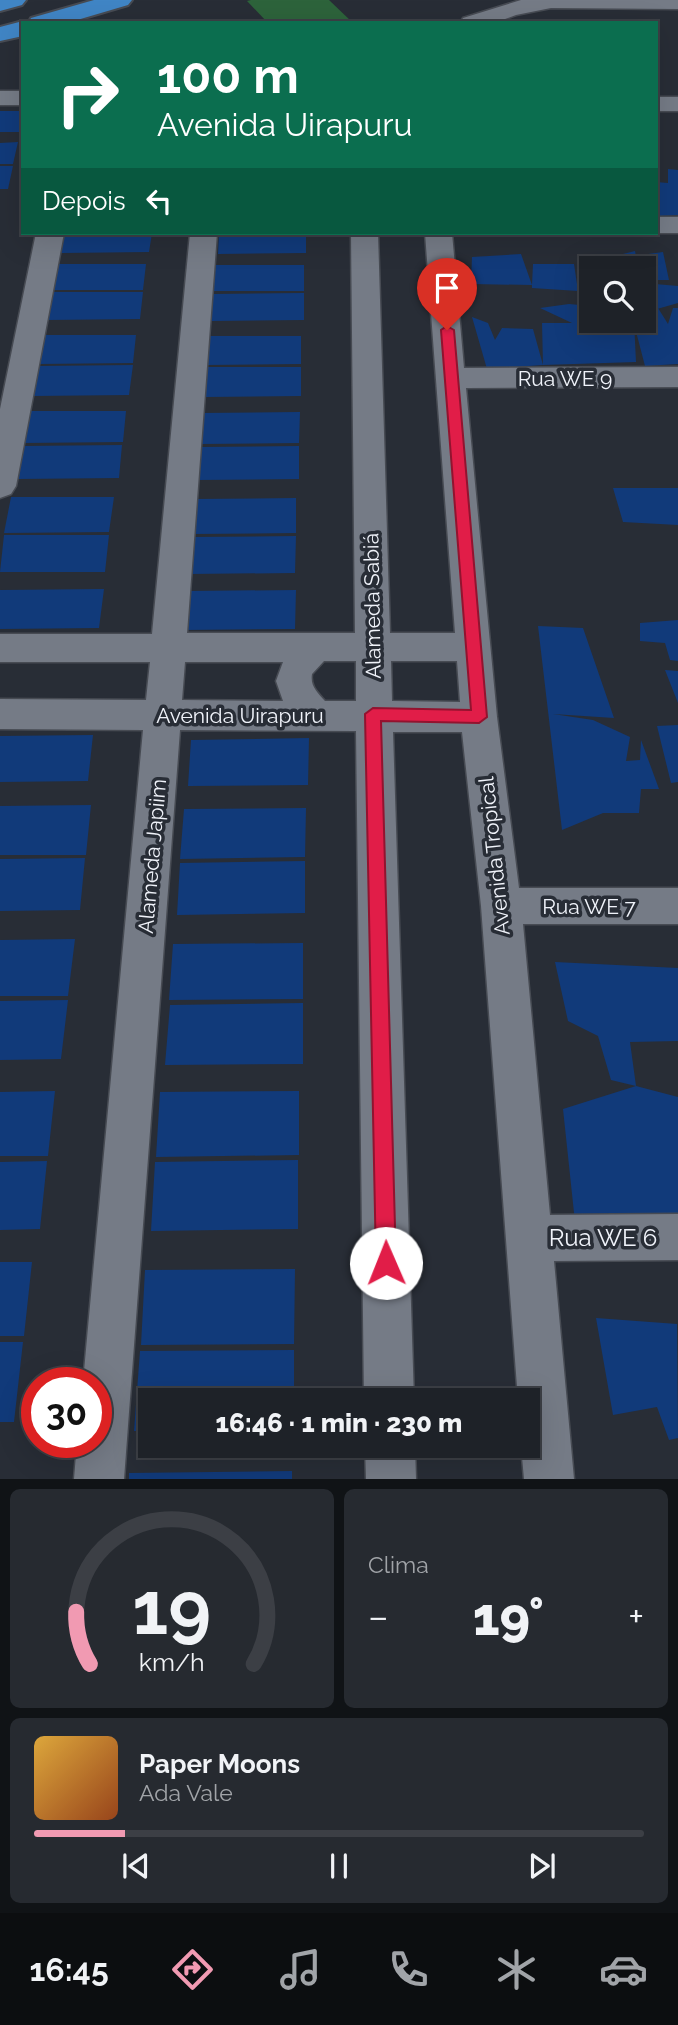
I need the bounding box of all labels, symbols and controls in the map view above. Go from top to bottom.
text: 100 m [157,47,299,104]
icon: right [42,49,133,140]
text: Avenida Uirapuru [157,106,413,143]
icon: left [140,182,178,220]
text: Depois [42,186,126,216]
map controls [579,256,656,333]
button: search [579,256,656,333]
pin [417,258,477,330]
icon: arrive [428,269,466,307]
street label: Rua WE 9 [518,366,612,391]
street label: Alameda Sabiá [358,533,386,679]
street label: Avenida Uirapuru [156,703,324,728]
street label: Avenida Tropical [473,775,515,937]
street label: Alameda Japiim [133,778,171,934]
street label: Rua WE 7 [542,894,636,919]
street label: Rua WE 6 [549,1223,657,1252]
position arrow [349,1226,423,1300]
speed limit sign: 30 [21,1367,112,1458]
text: 16:46 · 1 min · 230 m [216,1408,462,1438]
text: Clima [368,1551,429,1578]
text: 19 [133,1567,211,1652]
text: 19° [473,1586,544,1647]
text: − [368,1594,388,1639]
text: + [628,1594,644,1639]
text: km/h [139,1647,205,1677]
text: Paper Moons [139,1749,300,1779]
text: Ada Vale [139,1779,233,1806]
icon: previous [117,1847,155,1885]
icon: pause [320,1847,358,1885]
icon: next [523,1847,561,1885]
icon: directions [168,1945,217,1994]
icon: music [276,1945,325,1994]
icon: phone [384,1945,433,1994]
icon: climate [492,1945,541,1994]
icon: car [599,1945,648,1994]
text: 16:45 [29,1951,109,1988]

